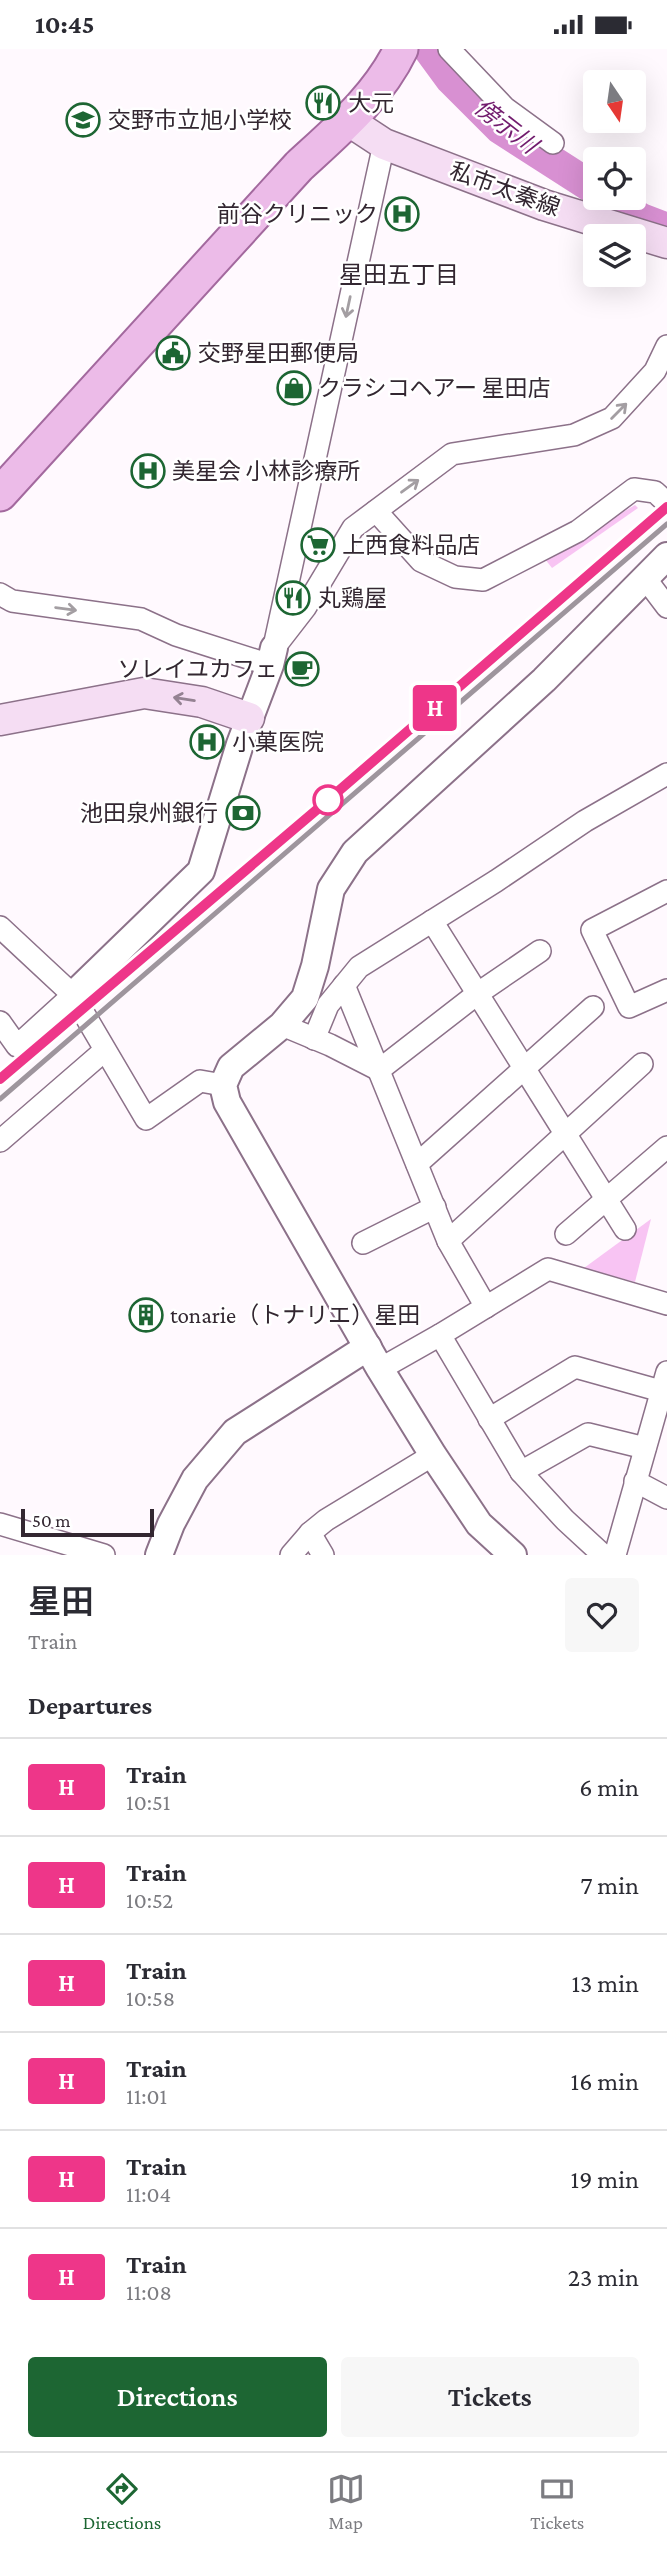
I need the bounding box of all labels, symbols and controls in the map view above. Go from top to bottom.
text: 10:45 [35,10,94,39]
north arrow [583,70,646,133]
map controls [583,70,646,287]
restaurant icon: 大元 [304,84,342,122]
place label: 大元 [348,90,394,116]
water label: 傍示川 [470,93,545,160]
school or university icon: 交野市立旭小学校 [64,101,102,139]
place label: 交野市立旭小学校 [108,107,292,133]
button: locate [583,147,646,210]
street label: 私市太秦線 [447,157,563,221]
hospital icon: 前谷クリニック [383,195,421,233]
place label: 前谷クリニック [217,201,378,227]
button: layers [583,224,646,287]
district label: 星田五丁目 [339,261,459,288]
one-way arrow [340,295,354,318]
public building icon: 交野星田郵便局 [154,334,192,372]
place label: 交野星田郵便局 [198,340,359,366]
shop icon: クラシコヘアー 星田店 [275,369,313,407]
place label: クラシコヘアー 星田店 [318,375,550,401]
one-way arrow [610,402,627,419]
hospital icon: 美星会 小林診療所 [129,452,167,490]
place label: 美星会 小林診療所 [172,458,360,484]
one-way arrow [400,478,419,493]
supermarket icon: 上西食料品店 [299,526,337,564]
place label: 上西食料品店 [342,532,480,558]
restaurant icon: 丸鶏屋 [274,579,312,617]
place label: 丸鶏屋 [318,585,387,611]
one-way arrow [54,603,76,616]
cafe icon: ソレイユカフェ [283,650,321,688]
place label: ソレイユカフェ [117,656,278,682]
line badge: H [412,685,458,731]
one-way arrow [173,692,196,705]
text: H [427,694,443,721]
hospital icon: 小菓医院 [188,723,226,761]
place label: 小菓医院 [232,729,324,755]
unlabelled marker [313,785,343,815]
bank icon: 池田泉州銀行 [224,794,262,832]
place label: 池田泉州銀行 [80,800,218,826]
building icon: tonarie（トナリエ）星田 [127,1296,165,1334]
place label: tonarie（トナリエ）星田 [170,1302,420,1328]
scale bar [21,1506,154,1538]
text: 50 m [32,1510,71,1531]
button: heart [565,1578,639,1652]
text: 星田 [28,1583,94,1620]
text: Train [28,1628,77,1654]
text: Departures [28,1691,152,1720]
text: Train [126,1760,187,1789]
text: H [58,1773,75,1800]
text: 6 min [579,1773,639,1802]
text: 10:51 [126,1789,170,1815]
text: Train [126,1858,187,1887]
text: H [58,1871,75,1898]
text: 7 min [580,1871,639,1900]
text: 10:52 [126,1887,173,1913]
text: Train [126,1956,187,1985]
text: H [58,1969,75,1996]
text: 13 min [571,1969,639,1998]
text: 10:58 [126,1985,175,2011]
text: Train [126,2054,187,2083]
text: H [58,2067,75,2094]
text: 16 min [571,2067,639,2096]
text: 11:01 [126,2083,167,2109]
text: Train [126,2152,187,2181]
text: H [58,2165,75,2192]
text: 19 min [571,2165,639,2194]
text: 11:04 [126,2181,171,2207]
text: Train [126,2250,187,2279]
text: H [58,2263,75,2290]
text: 23 min [568,2263,639,2292]
text: 11:08 [126,2279,172,2305]
button: Directions [28,2357,327,2437]
button: Tickets [341,2357,639,2437]
tab: Directions [83,2470,161,2533]
tab: Map [327,2470,365,2533]
tab: Tickets [530,2470,584,2533]

